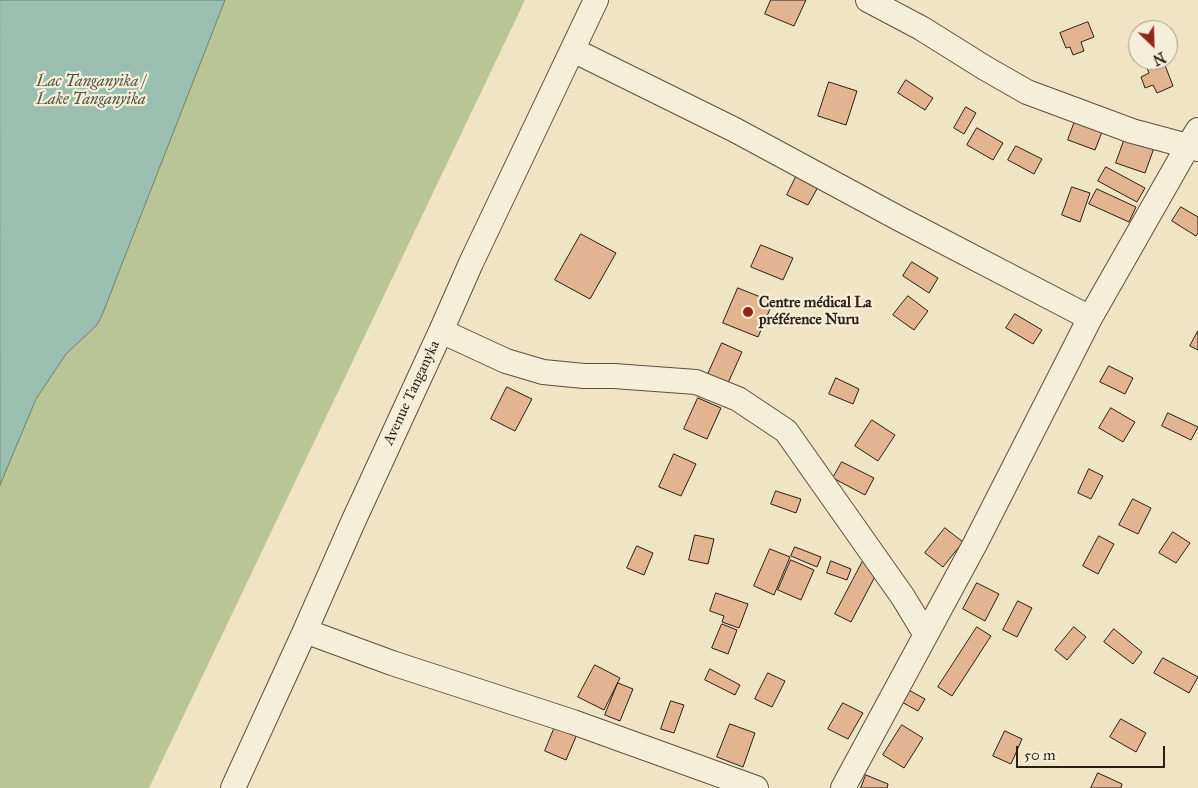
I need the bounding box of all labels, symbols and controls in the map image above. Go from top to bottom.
north arrow [1128,20,1178,70]
text: N [1150,48,1168,68]
water label: Lac Tanganyika / Lake Tanganyika [36,72,146,110]
place label: Centre médical La préférence Nuru [759,294,872,329]
marker: Centre médical La préférence Nuru [741,305,755,319]
street label: Avenue Tanganyka [380,338,444,448]
scale bar [1018,736,1167,768]
text: 50 m [1024,746,1056,764]

